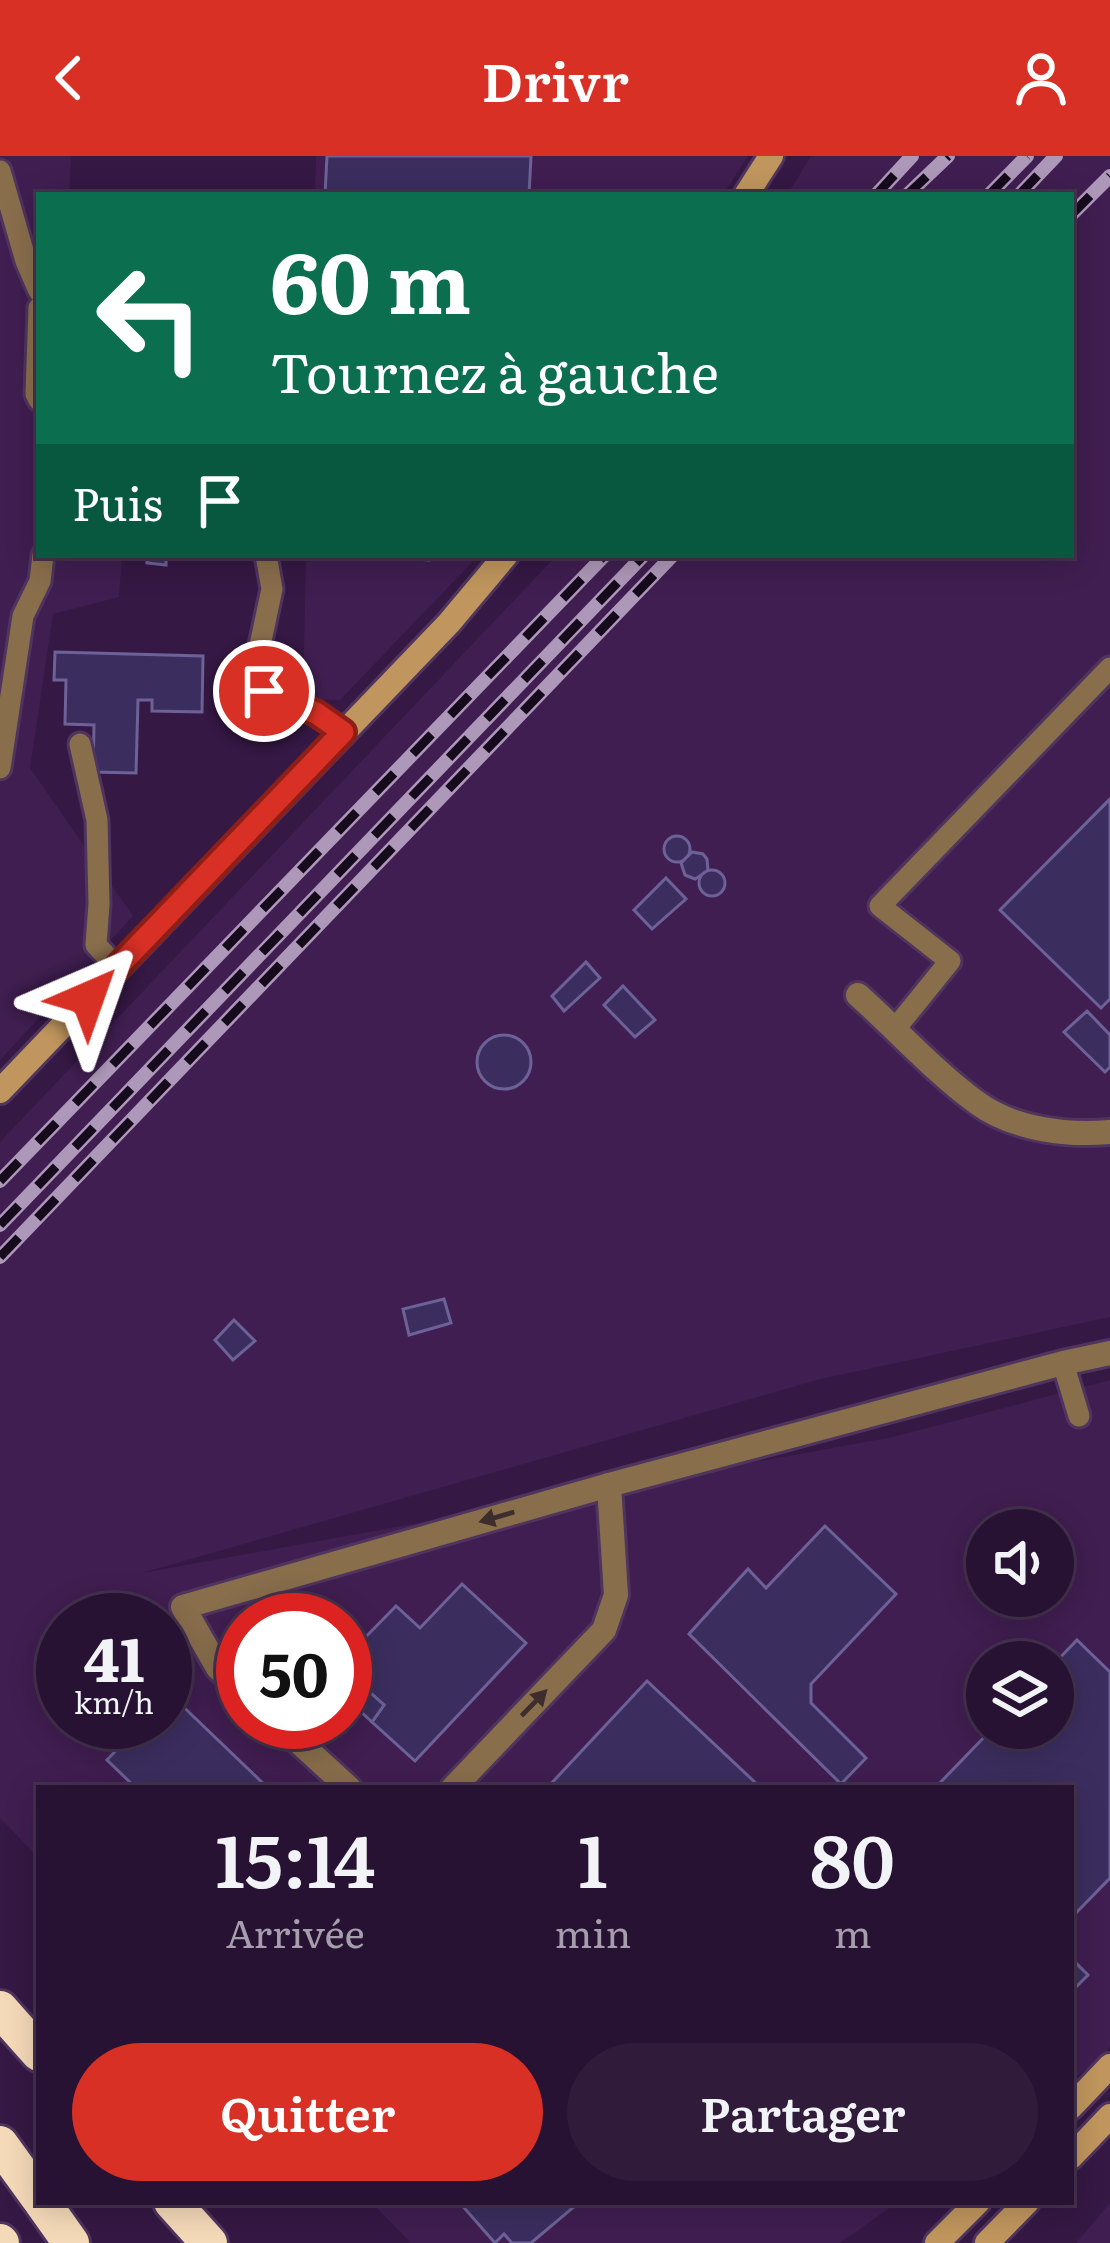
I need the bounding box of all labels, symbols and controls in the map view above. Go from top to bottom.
text: Drivr [481,38,629,119]
icon: back [36,45,102,111]
icon: person [1008,45,1074,111]
text: 60 m [270,215,471,340]
icon: left [72,240,228,396]
text: Tournez à gauche [270,329,719,410]
text: Puis [72,468,163,535]
icon: arrive [187,468,253,534]
pin [213,640,315,742]
icon: arrive [231,658,297,724]
position arrow [25,935,151,1061]
one-way arrow [478,1509,515,1527]
map controls [966,1509,1074,1749]
button: sound [966,1509,1074,1617]
speed limit sign: 50 [216,1593,372,1749]
text: 41 [83,1611,145,1700]
button: layers [966,1641,1074,1749]
text: km/h [74,1679,154,1723]
one-way arrow [520,1689,548,1718]
text: 15:14 [215,1803,375,1910]
text: 1 [578,1803,608,1910]
text: 80 [810,1803,895,1910]
text: Arrivée [226,1902,365,1960]
text: min [555,1902,631,1960]
text: m [834,1902,872,1960]
button: Quitter [72,2043,543,2181]
button: Partager [567,2043,1038,2181]

